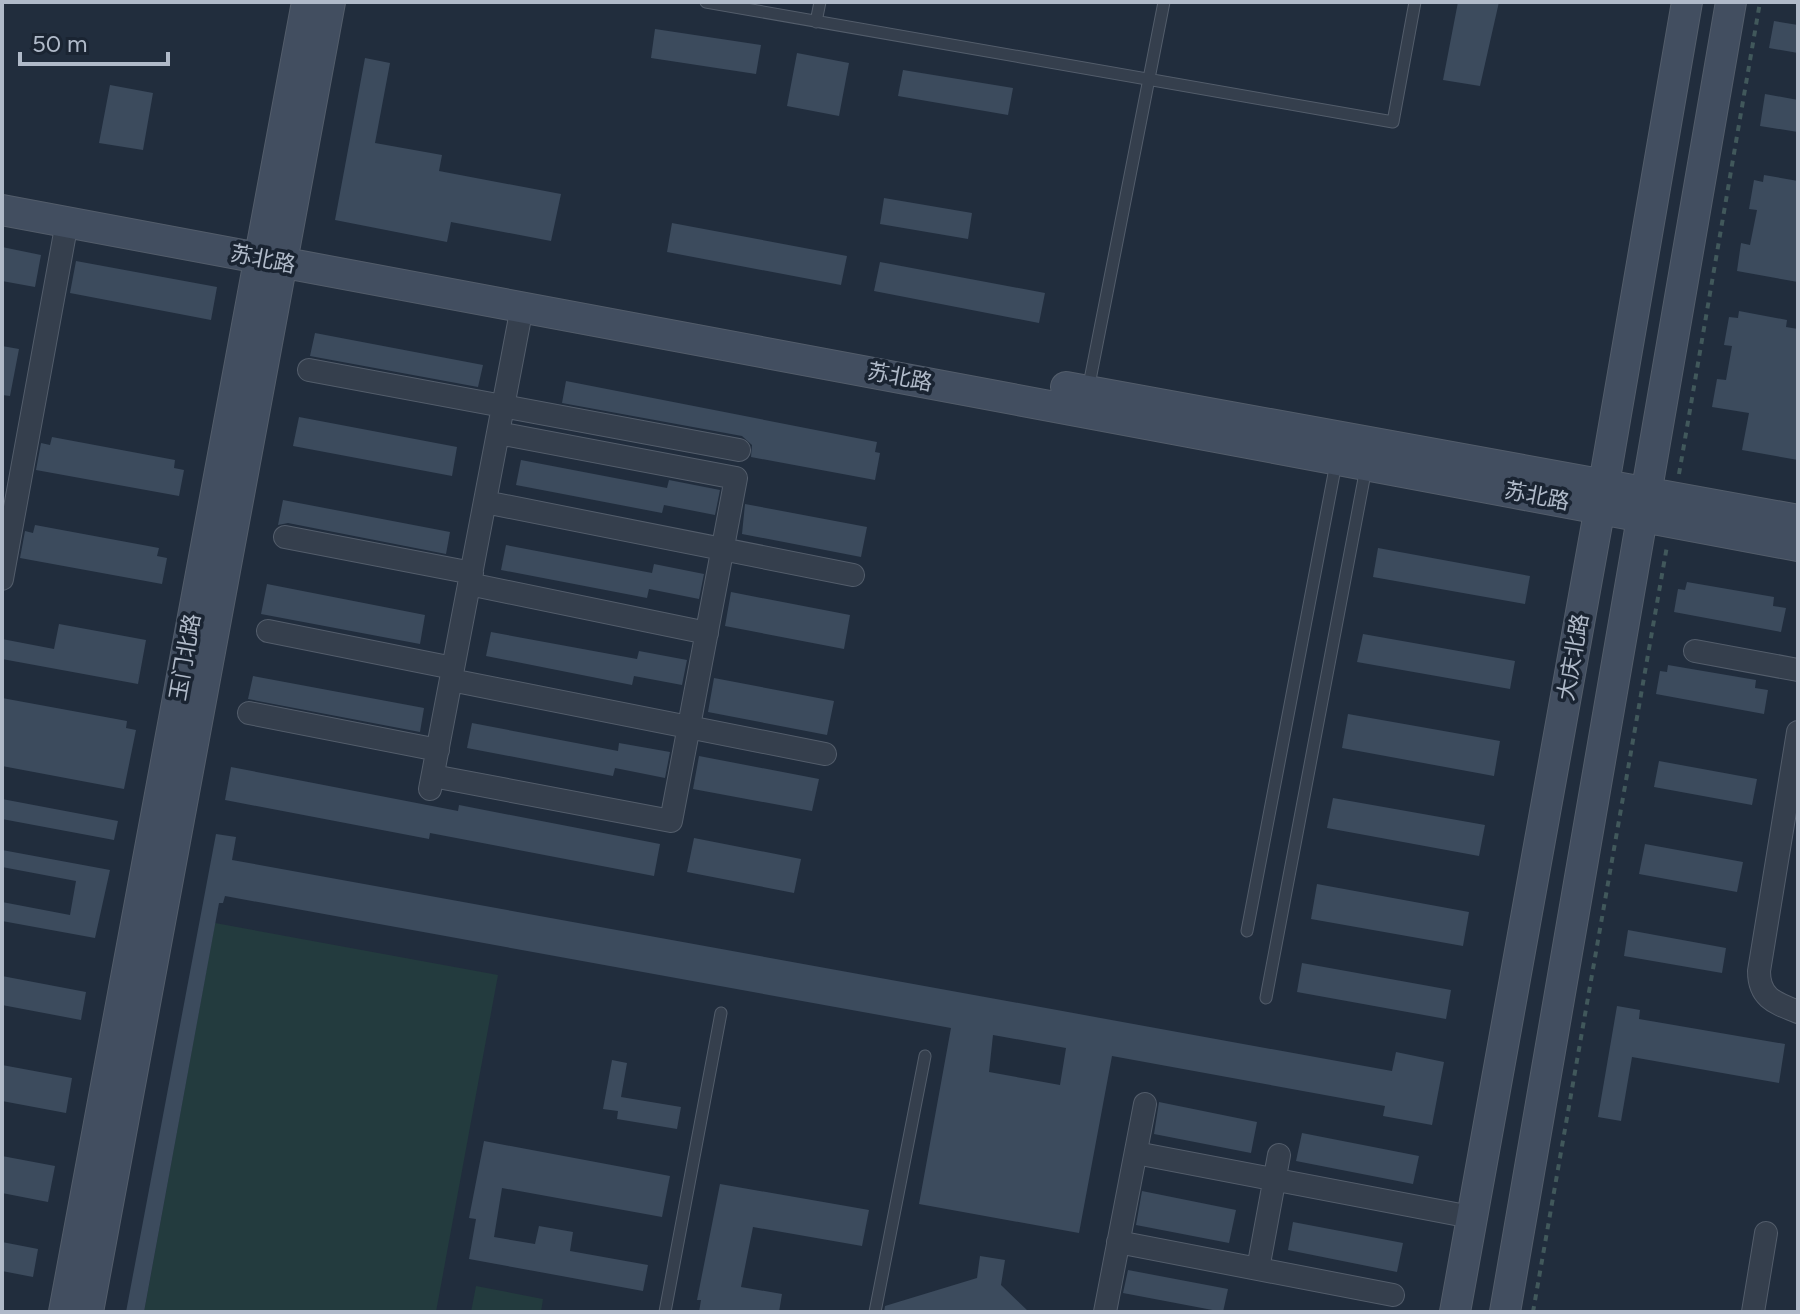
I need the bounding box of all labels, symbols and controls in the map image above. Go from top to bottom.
scale bar [20,16,168,66]
text: 50 m [32,29,88,58]
street label: 苏北路 [228,239,298,279]
street label: 苏北路 [865,357,935,397]
street label: 苏北路 [1502,476,1572,516]
street label: 玉门北路 [164,611,206,703]
street label: 大庆北路 [1552,611,1594,703]

